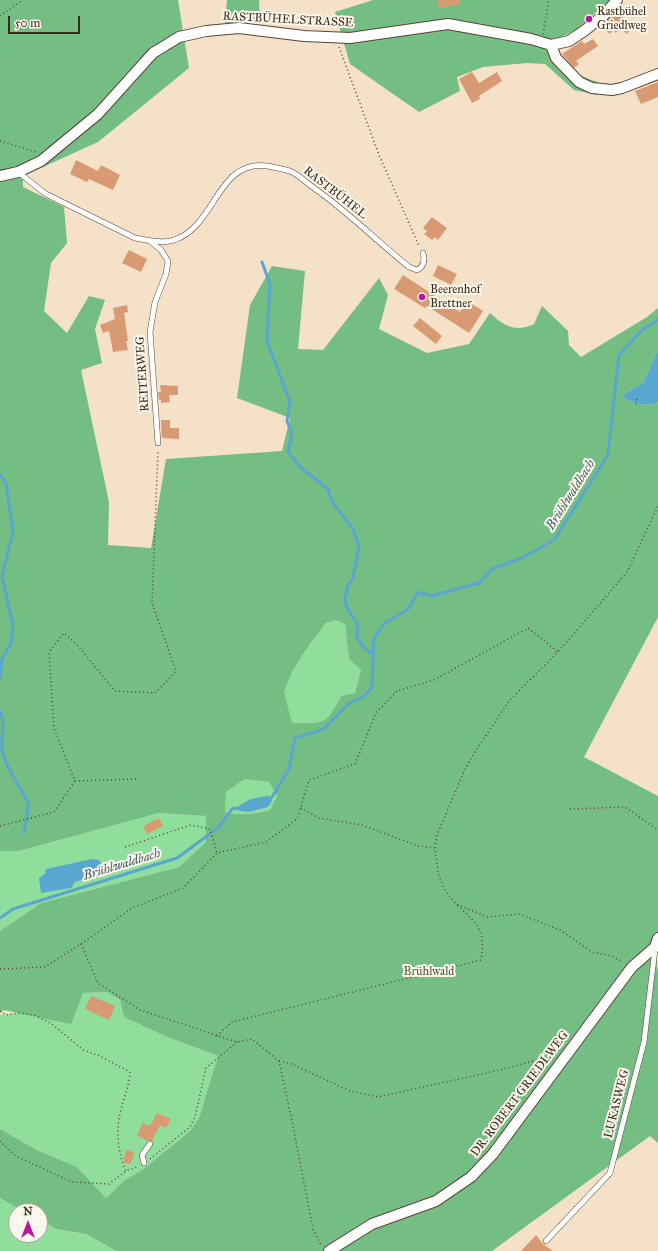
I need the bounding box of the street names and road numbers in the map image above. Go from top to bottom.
street label: RASTBÜHELSTRASSE [222,9,354,31]
street label: RASTBÜHEL [300,164,370,222]
street label: REITERWEG [133,336,153,412]
street label: DR. ROBERT GRIEDLWEG [468,1028,572,1160]
street label: LUKASWEG [602,1068,632,1140]

